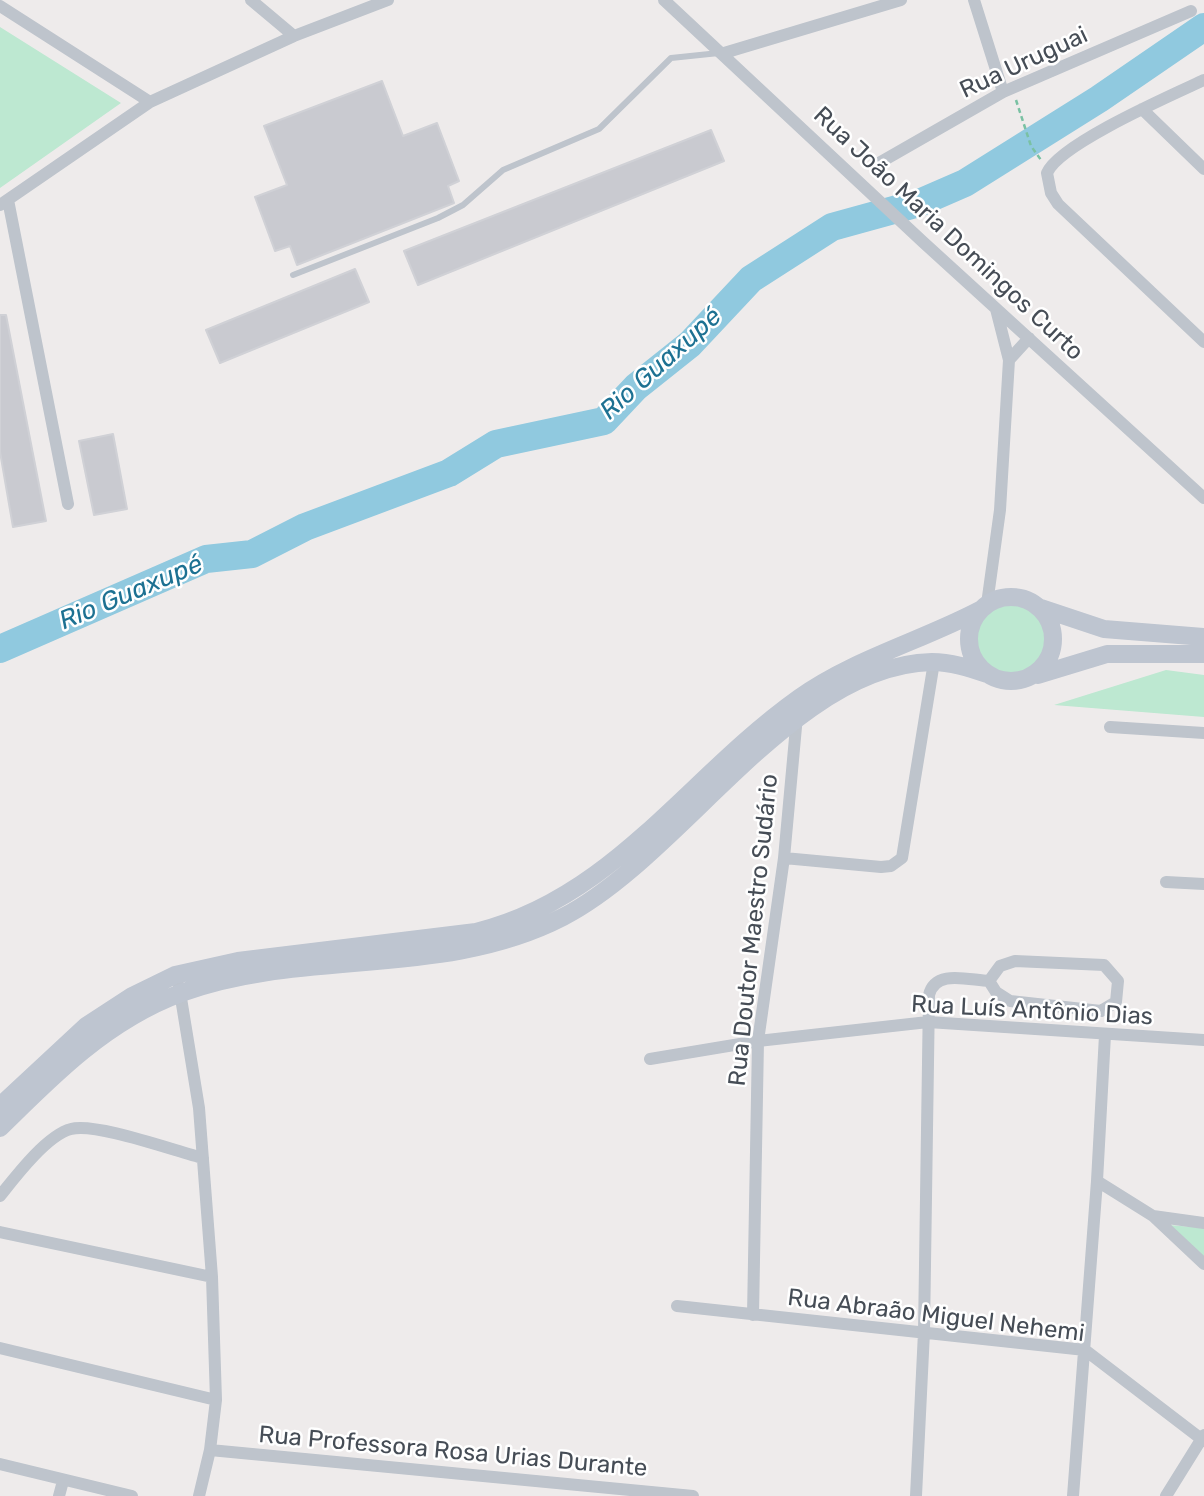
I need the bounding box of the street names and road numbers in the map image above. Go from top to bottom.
street label: Rua Uruguai [956,21,1092,105]
street label: Rua João Maria Domingos Curto [807,101,1089,367]
street label: Rua Doutor Maestro Sudário [723,772,785,1088]
street label: Rua Luís Antônio Dias [910,990,1154,1032]
street label: Rua Abraão Miguel Nehemi [786,1283,1086,1349]
street label: Rua Professora Rosa Urias Durante [257,1421,649,1483]

